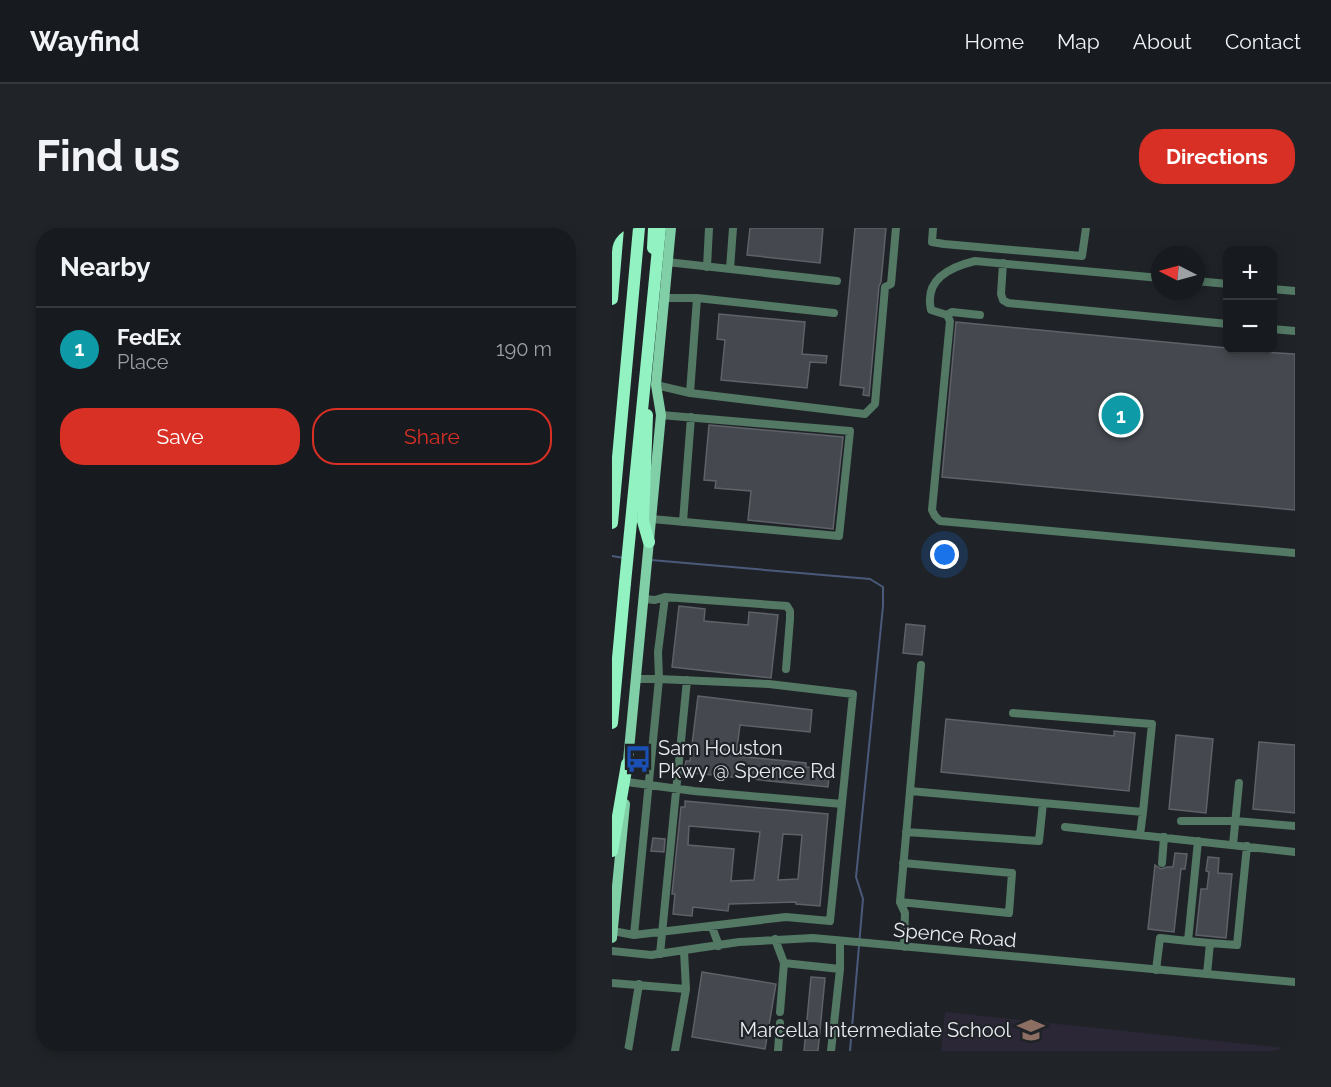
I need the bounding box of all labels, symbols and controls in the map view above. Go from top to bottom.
text: Wayfind [30,25,140,58]
text: Home [965,29,1024,54]
text: Map [1057,29,1100,54]
text: About [1133,29,1192,54]
text: Contact [1225,29,1301,54]
button: Directions [1139,129,1295,184]
text: Find us [36,132,180,181]
north arrow [1151,246,1205,300]
map controls [1223,246,1277,354]
button: + [1223,246,1277,300]
text: Nearby [60,252,150,282]
button: − [1223,300,1277,354]
text: FedEx [117,324,181,350]
text: 1 [75,337,84,361]
text: 190 m [496,337,552,361]
text: Place [117,350,168,374]
pin: 1 [1102,392,1140,438]
button: Save [60,408,300,465]
button: Share [312,408,552,465]
your location [930,540,959,569]
place label: Sam Houston Pkwy @ Spence Rd [658,736,835,783]
bus stop icon: Sam Houston Pkwy @ Spence Rd [623,744,653,774]
street label: Spence Road [892,918,1018,952]
school or university icon: Marcella Intermediate School [1016,1015,1046,1045]
place label: Marcella Intermediate School [740,1018,1012,1042]

